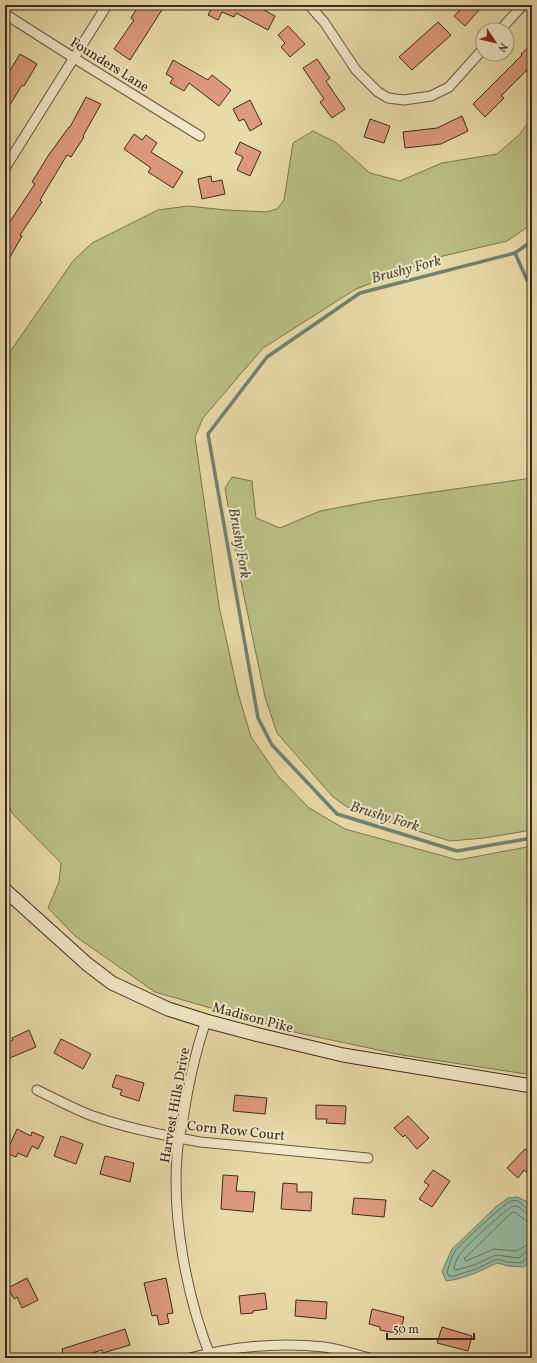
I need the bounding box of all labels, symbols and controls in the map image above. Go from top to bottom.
north arrow [475,22,515,62]
street label: Founders Lane [66,33,153,97]
text: N [494,39,510,54]
water label: Brushy Fork [369,251,444,290]
water label: Brushy Fork [222,506,255,580]
water label: Brushy Fork [347,797,422,838]
street label: Madison Pike [210,999,296,1038]
street label: Harvest Hills Drive [156,1046,195,1165]
street label: Corn Row Court [186,1117,286,1146]
scale bar [387,1315,474,1341]
text: 50 m [393,1322,419,1338]

